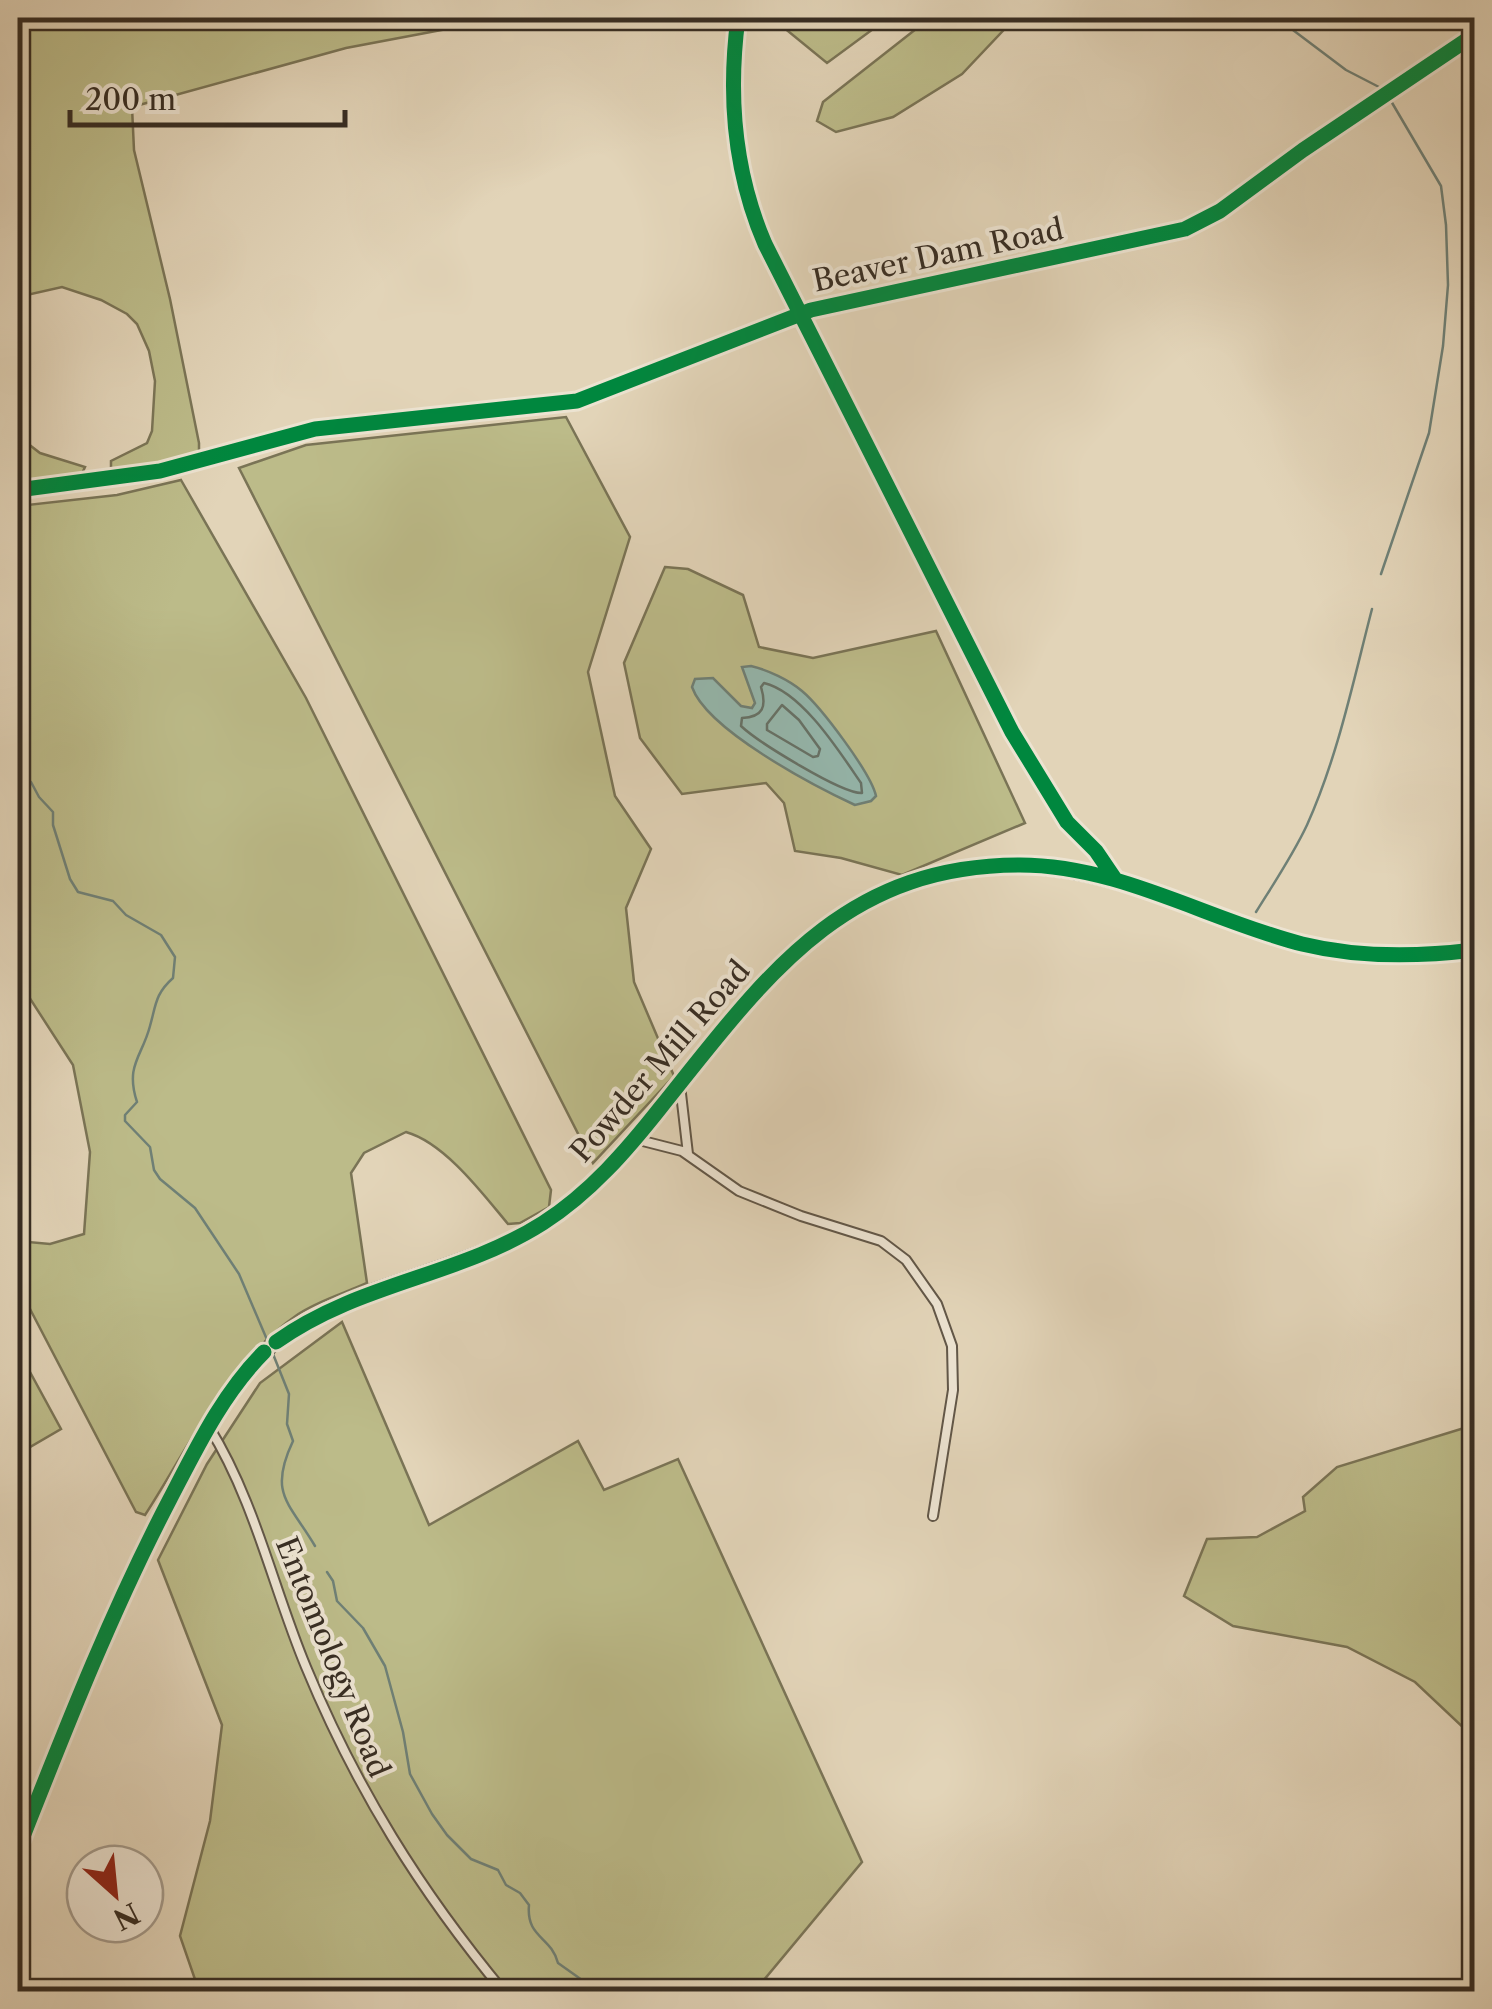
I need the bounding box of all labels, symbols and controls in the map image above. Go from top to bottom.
scale bar [70,65,345,127]
text: 200 m [85,81,176,118]
street label: Beaver Dam Road [809,210,1067,300]
street label: Powder Mill Road [562,953,758,1169]
street label: Entomology Road [268,1531,398,1783]
north arrow [65,1844,165,1944]
text: N [108,1896,145,1937]

